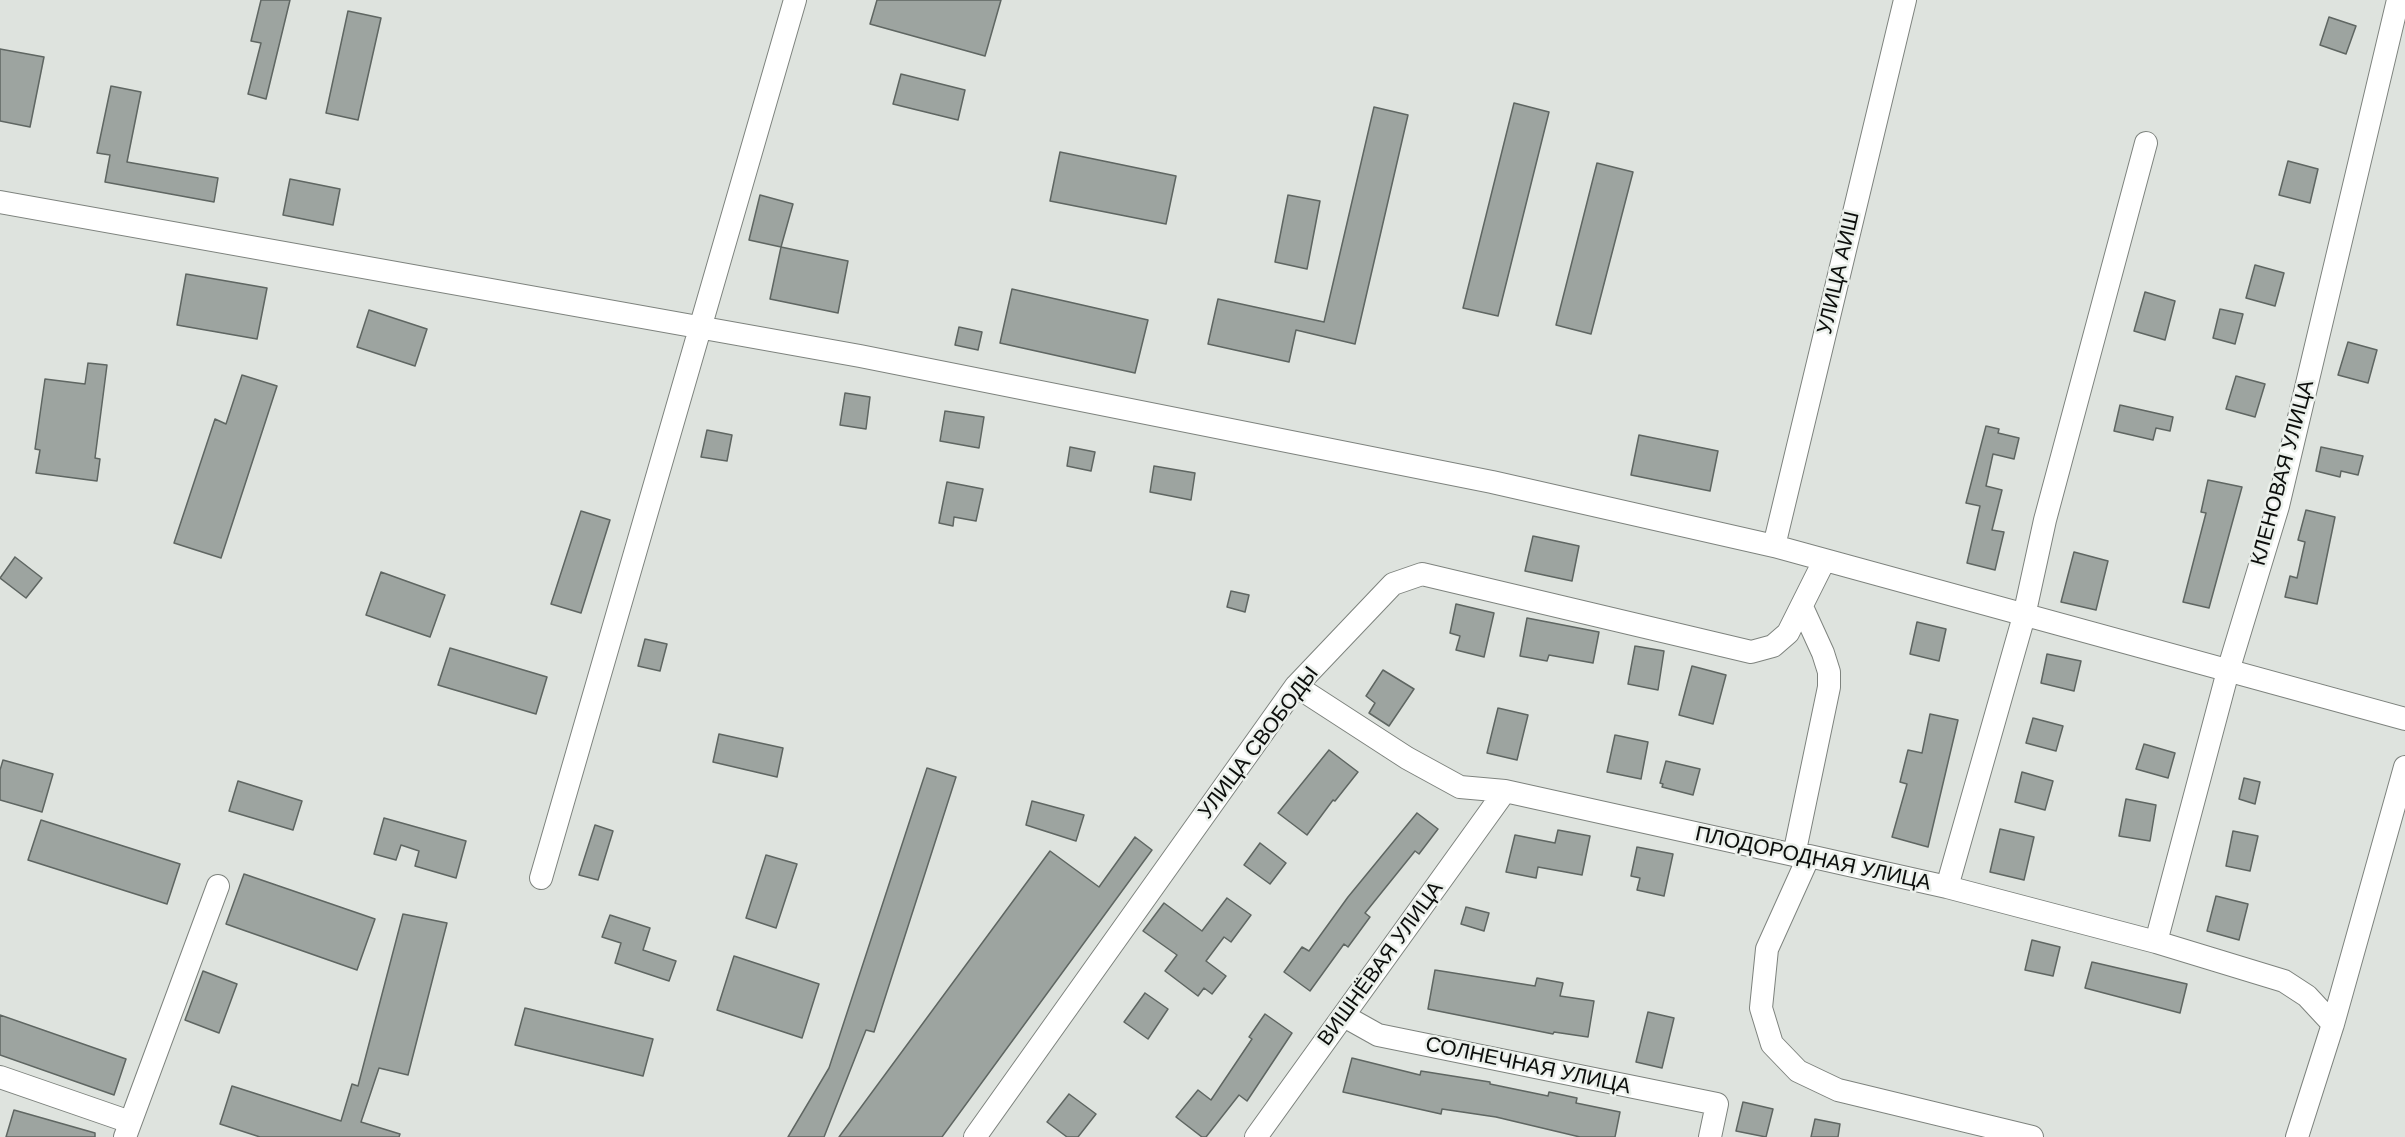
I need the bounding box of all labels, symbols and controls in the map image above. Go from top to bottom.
street label: УЛИЦА АИШ [1813,209,1865,337]
street label: КЛЕНОВАЯ УЛИЦА [2246,378,2320,568]
street label: УЛИЦА СВОБОДЫ [1194,662,1324,824]
street label: ПЛОДОРОДНАЯ УЛИЦА [1693,822,1933,896]
street label: ВИШНЁВАЯ УЛИЦА [1313,877,1449,1051]
street label: СОЛНЕЧНАЯ УЛИЦА [1423,1032,1633,1100]

